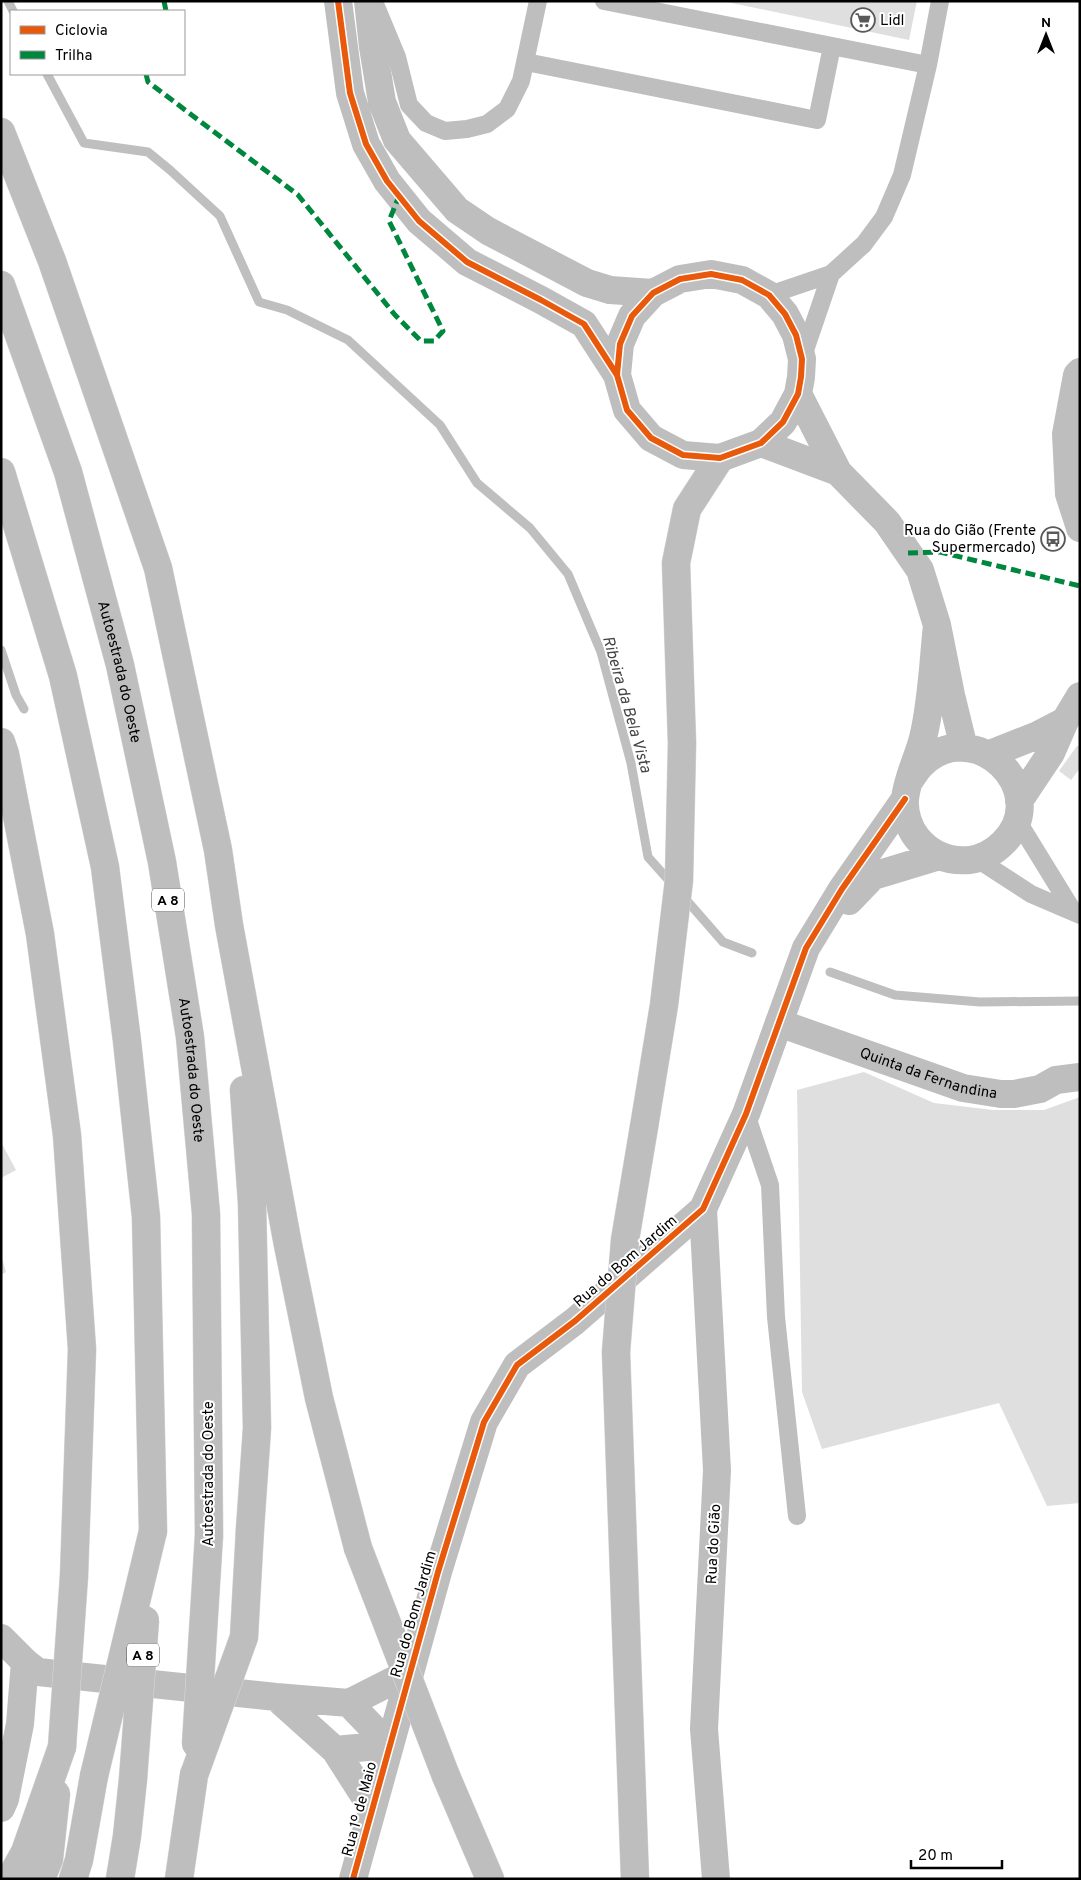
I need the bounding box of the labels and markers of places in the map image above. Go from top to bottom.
supermarket icon: Lidl [850,7,876,33]
place label: Lidl [880,12,905,31]
place label: Rua do Gião (Frente Supermercado) [904,522,1036,558]
bus stop icon: Rua do Gião (Frente Supermercado) [1040,526,1066,552]

